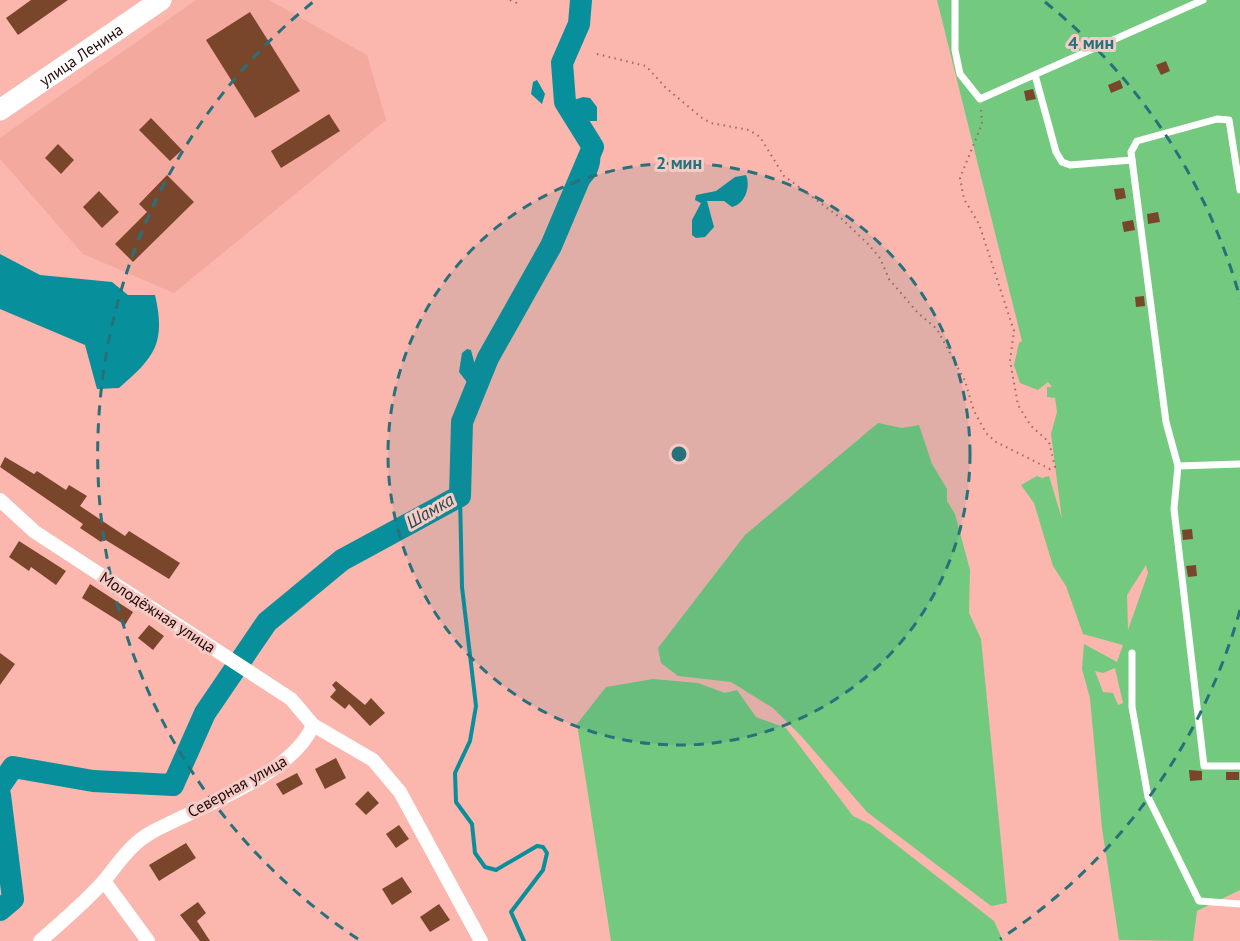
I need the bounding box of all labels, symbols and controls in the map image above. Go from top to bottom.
street label: улица Ленина [35,19,127,90]
text: 4 мин [1068,31,1114,54]
text: 2 мин [656,151,702,174]
centre of rings [669,444,689,464]
water label: Шамка [402,488,458,533]
street label: Молодёжная улица [96,567,220,657]
street label: Северная улица [184,750,290,822]

